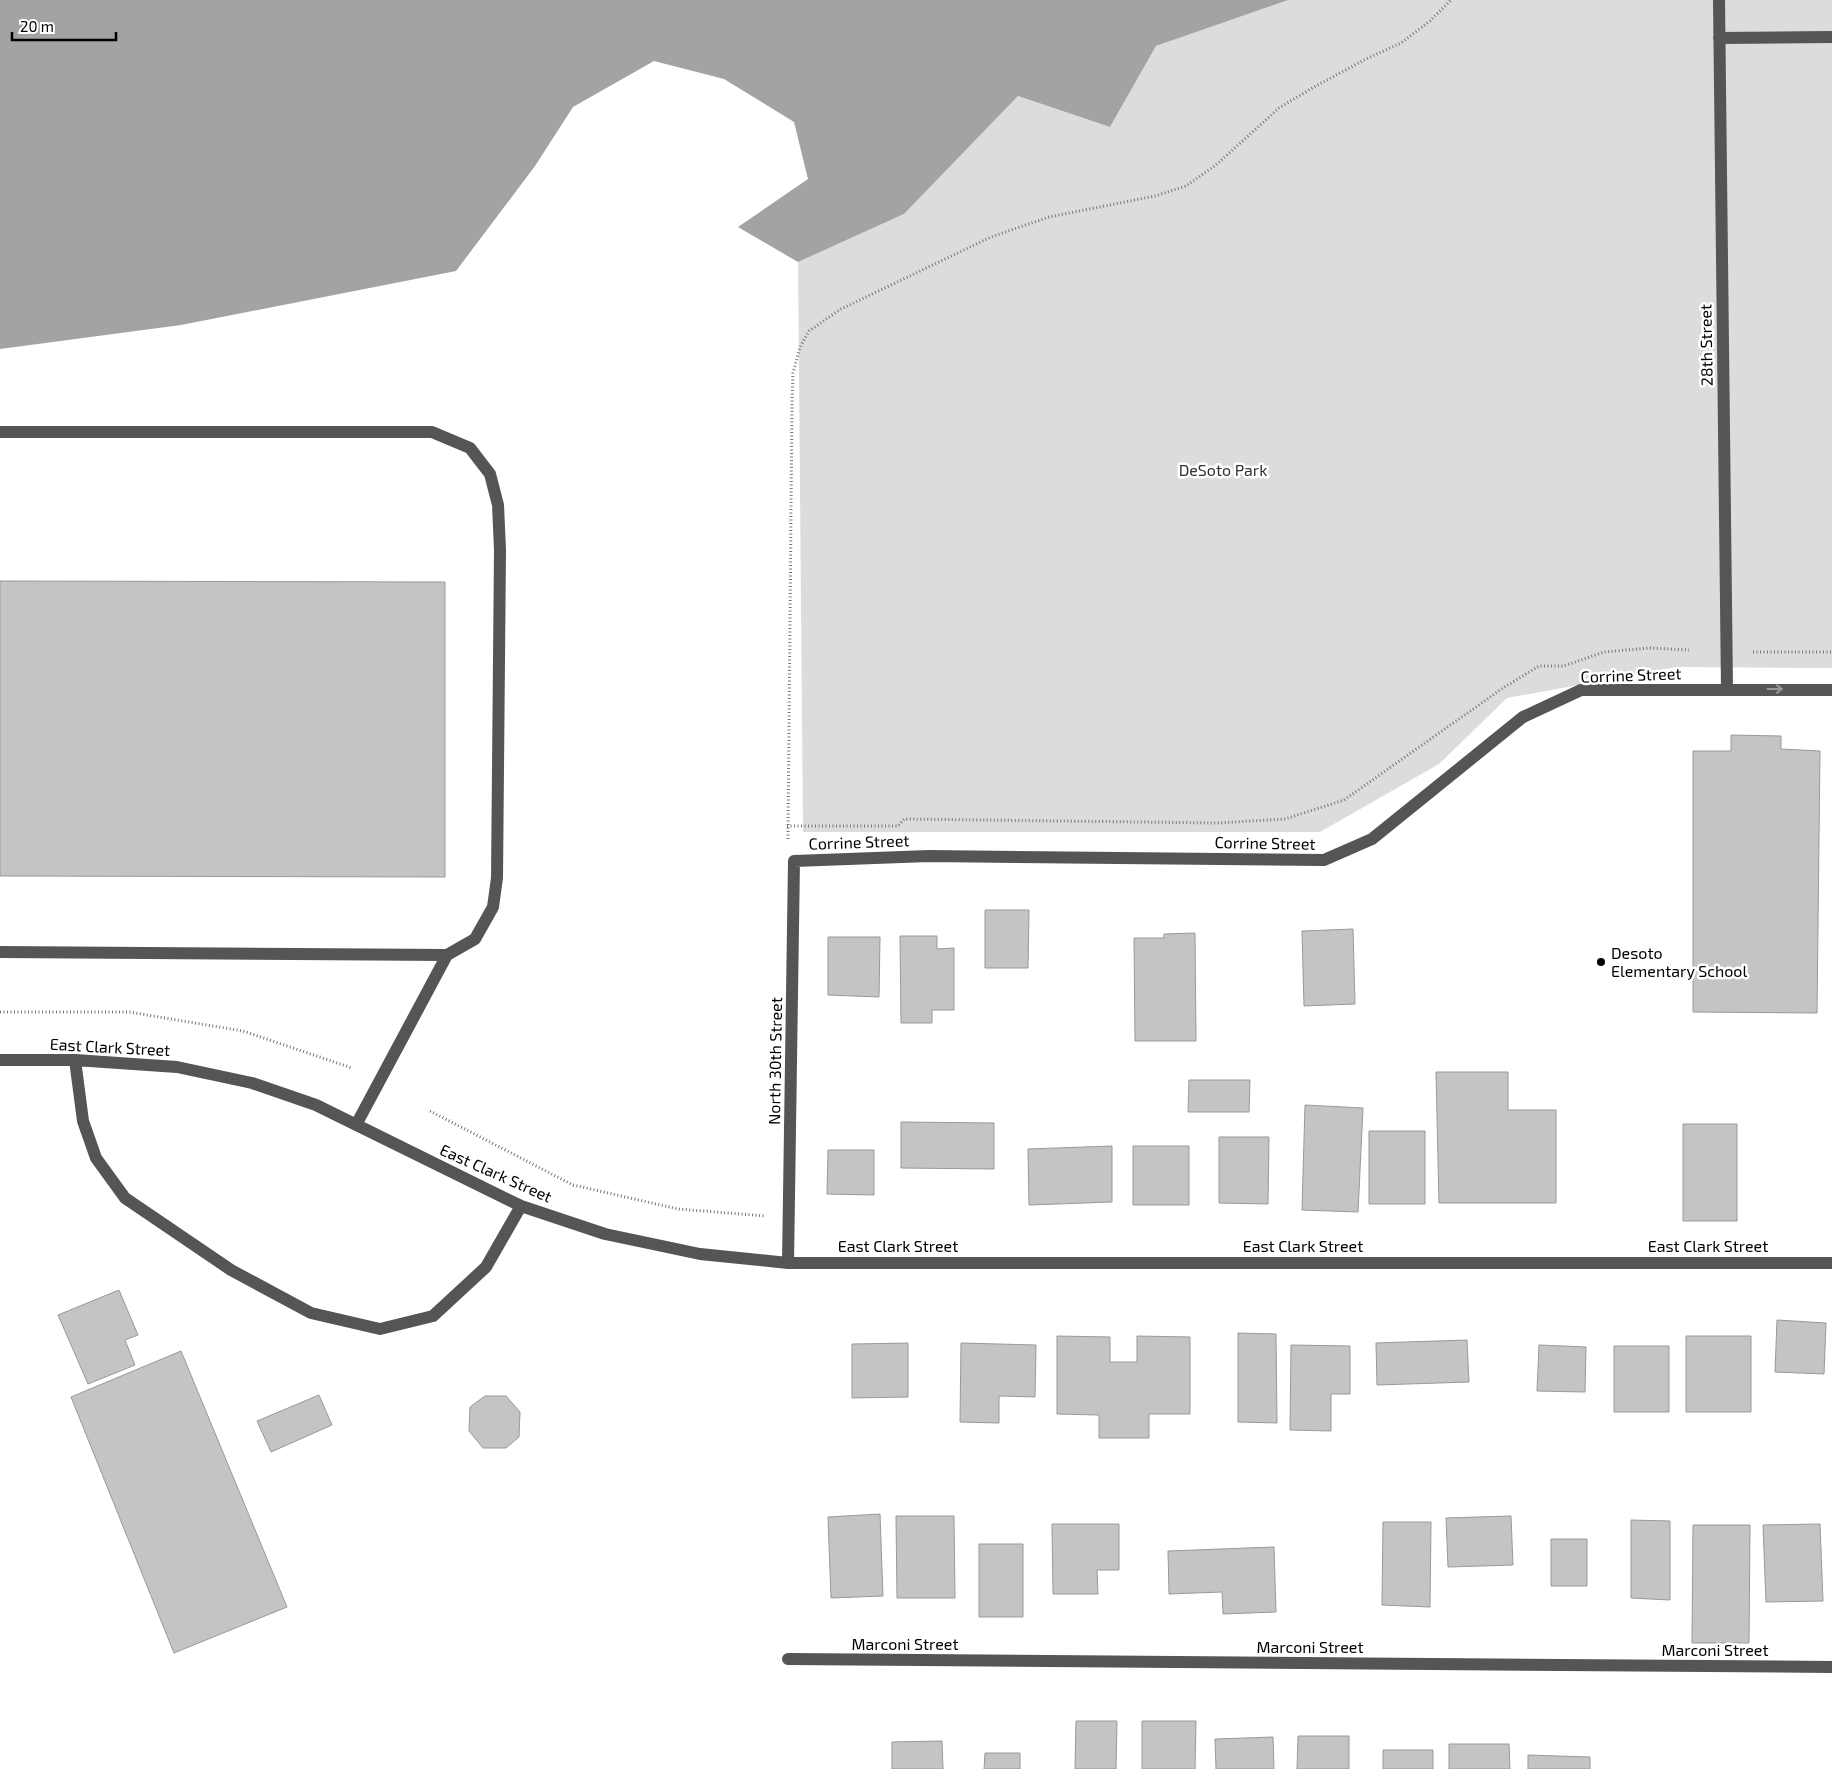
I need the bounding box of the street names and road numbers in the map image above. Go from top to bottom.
street label: 28th Street [1695,304,1716,386]
street label: Corrine Street [1580,663,1682,686]
street label: Corrine Street [808,830,910,853]
street label: Corrine Street [1214,832,1316,853]
street label: North 30th Street [764,997,785,1125]
street label: East Clark Street [49,1034,171,1059]
street label: East Clark Street [437,1139,555,1206]
street label: East Clark Street [838,1236,958,1255]
street label: East Clark Street [1243,1236,1363,1255]
street label: East Clark Street [1648,1236,1768,1255]
street label: Marconi Street [851,1634,959,1653]
street label: Marconi Street [1256,1637,1364,1656]
street label: Marconi Street [1661,1640,1769,1659]

